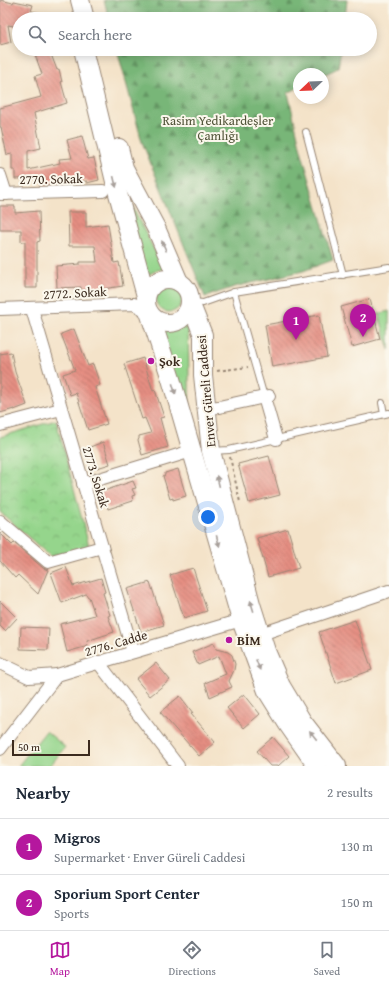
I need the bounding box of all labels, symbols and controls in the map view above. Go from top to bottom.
search box [12,12,377,56]
icon: search [26,23,48,45]
text: Search here [58,24,132,45]
north arrow [293,68,329,104]
park label: Rasim Yedikardeşler Çamlığı [163,111,274,145]
street label: 2770. Sokak [19,169,83,189]
one-way arrow [112,176,118,188]
one-way arrow [161,240,167,252]
street label: 2772. Sokak [43,282,108,304]
pin: 2 [350,304,376,337]
pin: 1 [283,307,309,340]
street label: Enver Güreli Caddesi [192,334,220,448]
place label: Şok [159,352,181,371]
marker: Şok [146,356,156,366]
one-way arrow [171,384,177,396]
street label: 2773. Sokak [78,444,114,510]
one-way arrow [215,475,221,487]
your location [198,507,218,527]
one-way arrow [215,535,221,547]
one-way arrow [249,600,255,612]
street label: 2776. Cadde [83,625,149,661]
place label: BİM [237,631,261,650]
marker: BİM [224,635,234,645]
one-way arrow [255,659,261,671]
one-way arrow [309,730,318,741]
scale bar [12,738,90,757]
text: 50 m [18,739,40,755]
text: Nearby [16,780,70,805]
text: 2 results [327,783,373,802]
text: Migros [54,827,101,848]
text: 1 [26,837,32,856]
text: 130 m [341,837,373,856]
text: Supermarket · Enver Güreli Caddesi [54,848,245,867]
text: Sporium Sport Center [54,883,200,904]
text: 2 [26,893,32,912]
text: 150 m [341,893,373,912]
text: Sports [54,904,89,923]
tab: Map [49,939,71,979]
tab: Directions [169,939,216,979]
tab: Saved [313,939,340,979]

